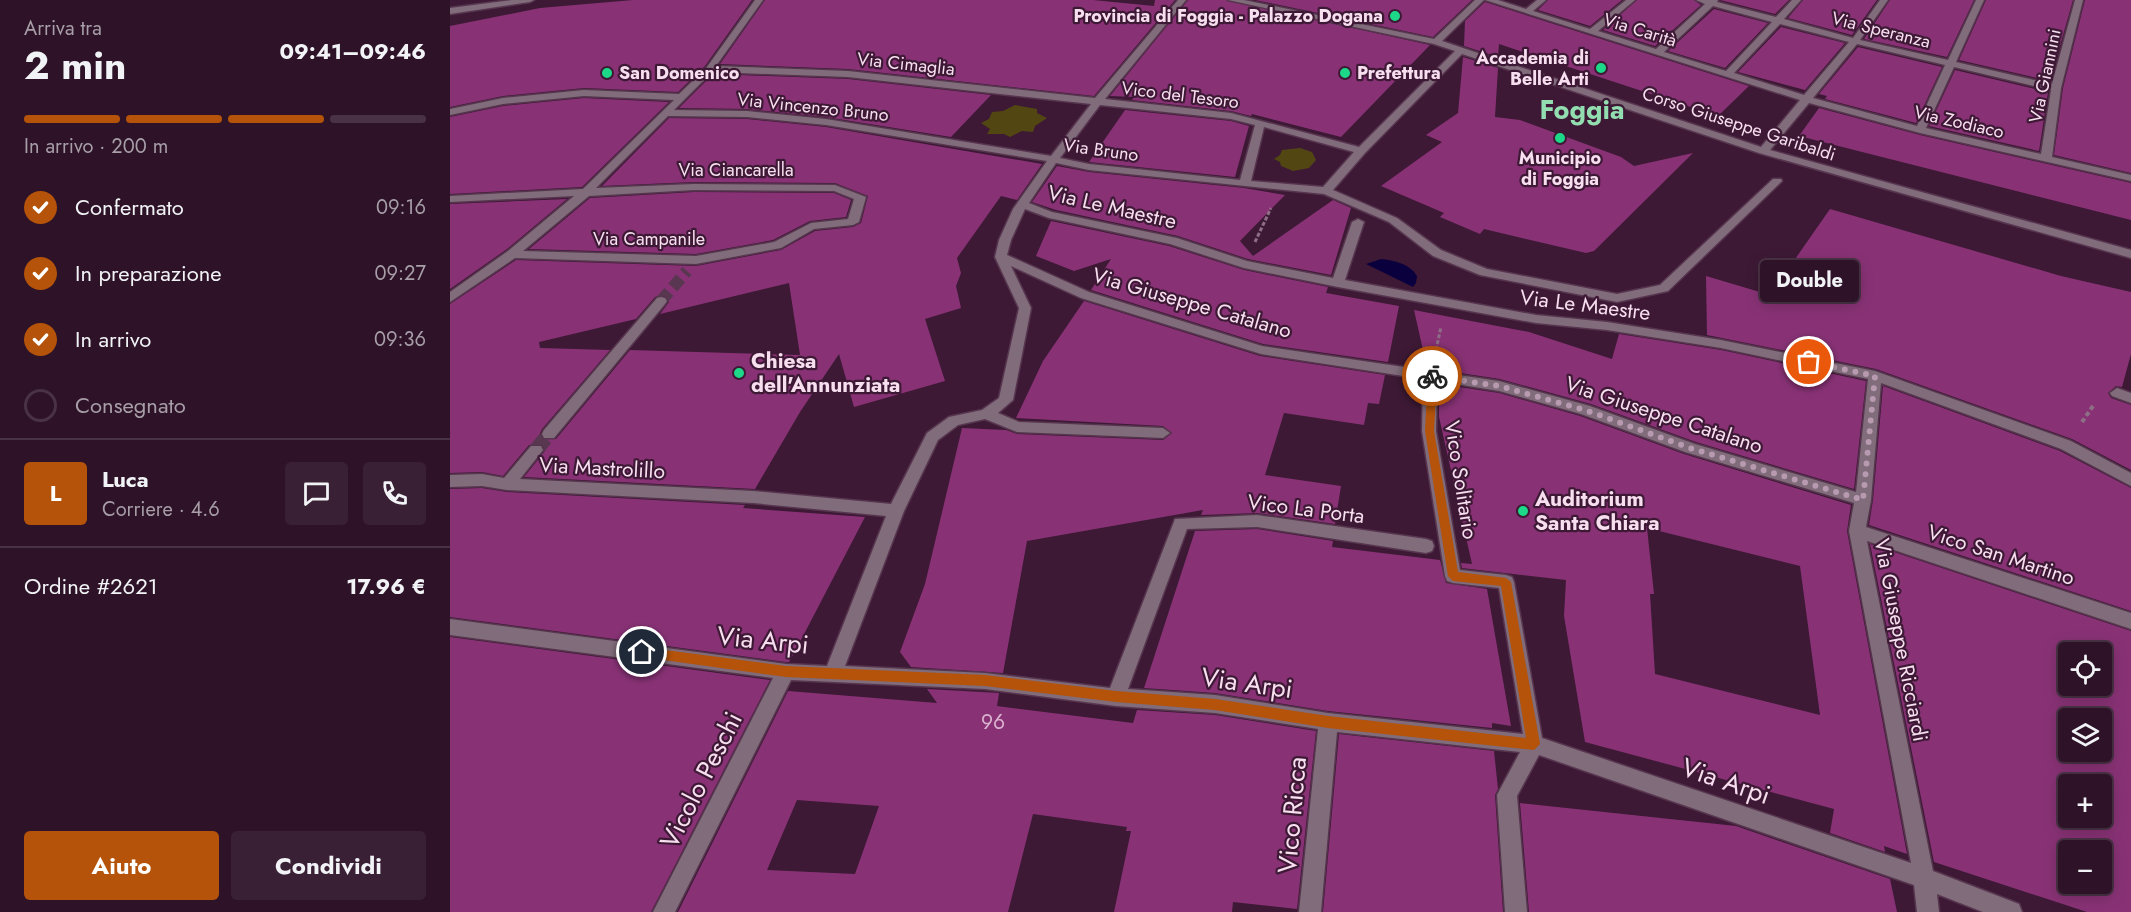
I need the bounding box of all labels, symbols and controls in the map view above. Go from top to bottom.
place label: Provincia di Foggia - Palazzo Dogana [1073,3,1383,29]
street label: Via Speranza [1829,5,1933,55]
street label: Via Carità [1600,7,1680,53]
marker: Provincia di Foggia - Palazzo Dogana [1388,9,1402,23]
text: Arriva tra [24,14,102,43]
street label: Via Giannini [2022,27,2068,125]
text: 09:41–09:46 [279,35,426,67]
text: 2 min [24,37,126,94]
place label: Accademia di Belle Arti [1475,45,1589,92]
street label: Via Cimaglia [856,46,956,82]
place label: San Domenico [619,60,740,86]
place label: Prefettura [1357,60,1441,86]
marker: Accademia di Belle Arti [1594,61,1608,75]
marker: San Domenico [600,66,614,80]
marker: Prefettura [1338,66,1352,80]
street label: Vico del Tesoro [1120,75,1240,115]
street label: Corso Giuseppe Garibaldi [1639,80,1839,168]
street label: Via Vincenzo Bruno [736,86,890,128]
district label: Foggia [1540,90,1625,129]
street label: Via Zodiaco [1911,99,2007,145]
marker: Municipio di Foggia [1553,131,1567,145]
text: In arrivo · 200 m [24,132,168,161]
street label: Via Bruno [1062,132,1140,168]
place label: Municipio di Foggia [1519,145,1602,192]
street label: Via Ciancarella [678,157,794,183]
street label: Via Le Maestre [1045,178,1180,236]
icon: check [24,191,57,224]
text: Confermato [75,191,184,223]
text: 09:16 [376,193,426,222]
street label: Via Campanile [593,226,705,252]
icon: check [24,257,57,290]
text: In preparazione [75,257,222,289]
text: 09:27 [375,259,426,288]
street label: Via Giuseppe Catalano [1089,260,1295,346]
callout: Double [1760,260,1858,302]
text: Double [1776,266,1843,295]
street label: Via Le Maestre [1518,282,1652,328]
icon: check [24,323,57,356]
text: In arrivo [75,323,151,355]
text: 09:36 [374,325,426,354]
pin [1783,336,1834,387]
icon: bag [1792,345,1825,378]
place label: Chiesa dell'Annunziata [751,346,900,400]
courier [1402,346,1462,406]
icon: bike [1416,360,1449,393]
marker: Chiesa dell'Annunziata [732,366,746,380]
street label: Via Giuseppe Catalano [1561,369,1767,461]
text: Consegnato [75,389,186,421]
street label: Vico Solitario [1437,419,1485,541]
street label: Via Mastrolillo [538,450,666,486]
button: chat [285,462,348,525]
button: phone [363,462,426,525]
text: Luca [102,463,149,495]
text: L [50,477,61,509]
place label: Auditorium Santa Chiara [1534,484,1660,538]
street label: Vico La Porta [1246,487,1366,531]
text: Corriere · 4.6 [102,495,220,524]
marker: Auditorium Santa Chiara [1516,504,1530,518]
street label: Vico San Martino [1923,517,2079,593]
street label: Via Giuseppe Ricciardi [1867,536,1935,744]
text: Ordine #2621 [24,570,158,602]
text: 17.96 € [346,570,426,602]
street label: Via Arpi [715,616,811,664]
pin [616,626,667,677]
icon: home [625,635,658,668]
map controls [2058,642,2112,894]
button: locate [2058,642,2112,696]
street label: Via Arpi [1199,658,1295,708]
street label: Vicolo Peschi [650,705,752,855]
house number: 96 [981,707,1005,737]
button: layers [2058,708,2112,762]
street label: Via Arpi [1676,748,1776,814]
street label: Vico Ricca [1268,755,1316,875]
button: + [2058,774,2112,828]
button: Aiuto [24,831,219,900]
button: Condividi [231,831,426,900]
button: − [2058,840,2112,894]

